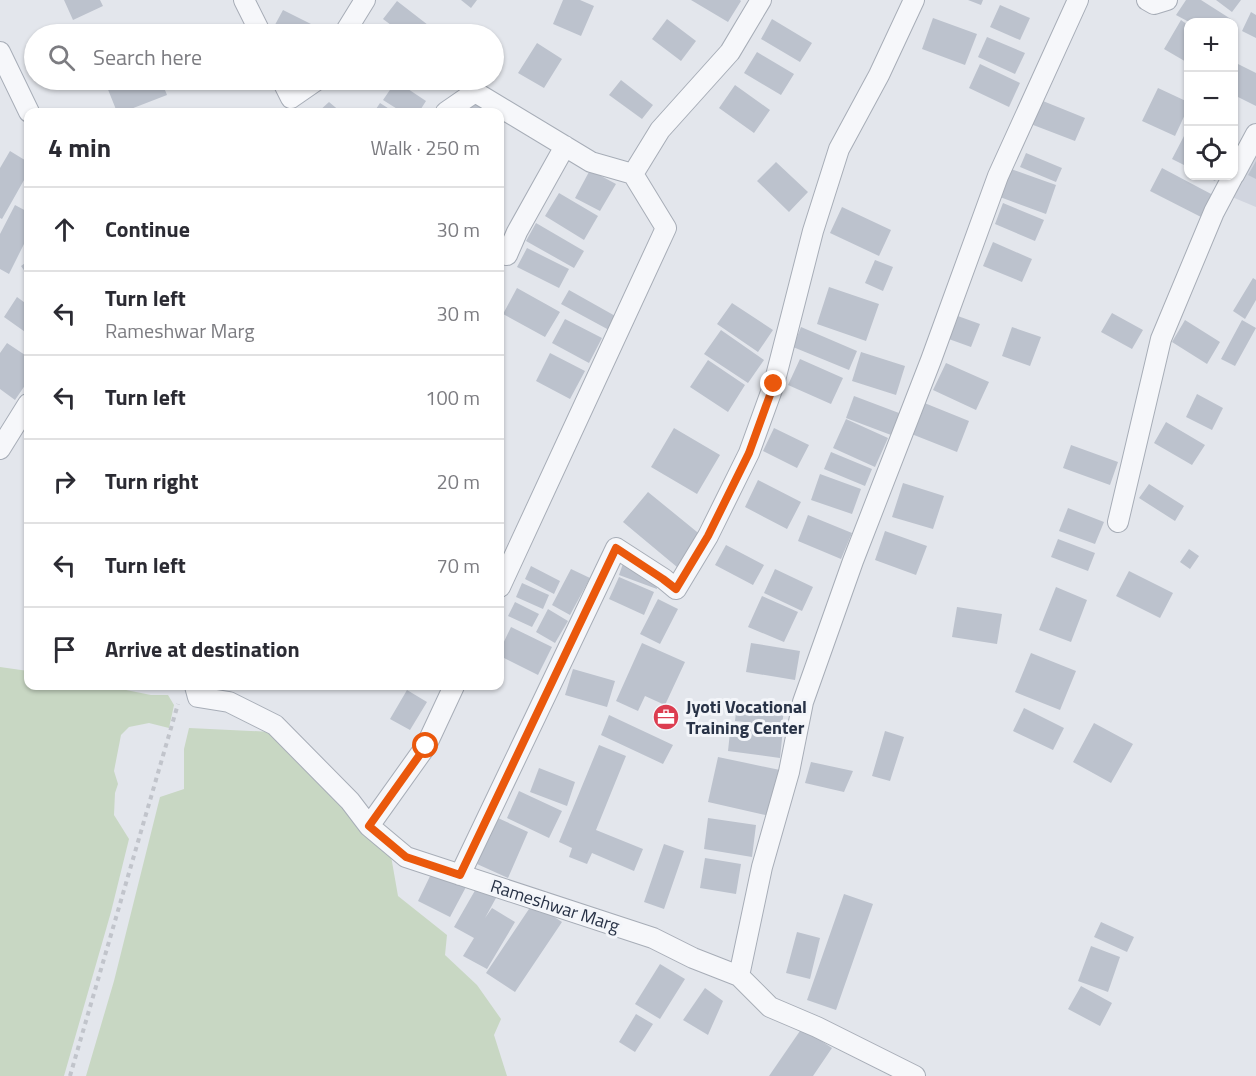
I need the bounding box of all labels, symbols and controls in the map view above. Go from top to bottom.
map controls [1184,18,1238,180]
button: + [1184,18,1238,72]
search box [24,24,504,90]
text: Search here [93,40,202,74]
icon: search [45,41,78,74]
button: − [1184,72,1238,126]
button: locate [1184,126,1238,180]
text: 4 min [48,128,111,167]
text: Walk · 250 m [371,132,480,163]
text: Continue [105,212,190,246]
icon: ahead [48,213,81,246]
text: 30 m [436,214,480,245]
text: Turn left [105,281,186,315]
icon: left [48,297,81,330]
text: 30 m [436,298,480,329]
text: Rameshwar Marg [105,315,254,346]
route end [760,370,786,396]
text: Turn left [105,380,186,414]
icon: left [48,381,81,414]
text: 100 m [425,382,480,413]
text: Turn right [105,464,199,498]
icon: right [48,465,81,498]
text: 20 m [436,466,480,497]
text: Turn left [105,548,186,582]
icon: left [48,549,81,582]
text: 70 m [436,550,480,581]
text: Arrive at destination [105,632,300,666]
icon: arrive [48,633,81,666]
place label: Jyoti Vocational Training Center [686,693,807,741]
office icon: Jyoti Vocational Training Center [651,702,681,732]
route start [412,732,438,758]
street label: Rameshwar Marg [487,872,623,939]

